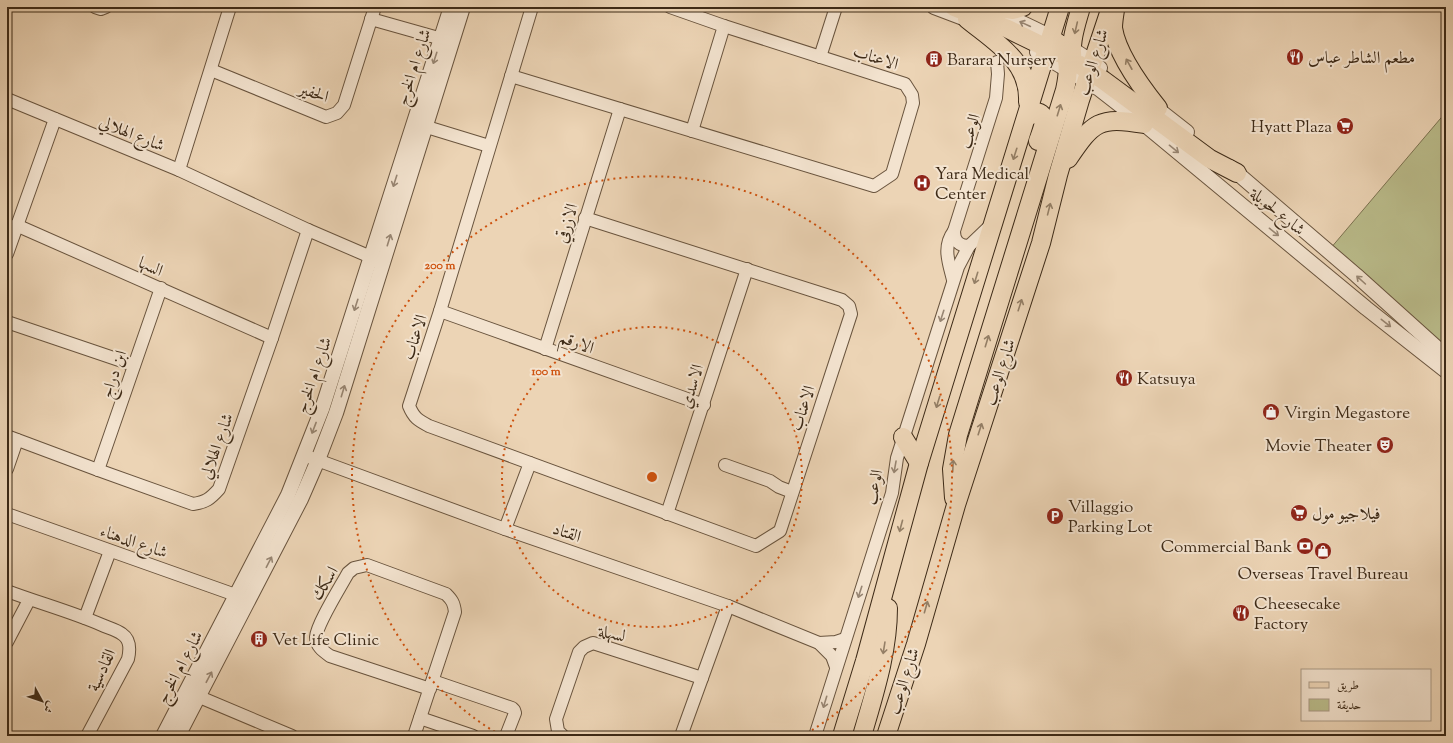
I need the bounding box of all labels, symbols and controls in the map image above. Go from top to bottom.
one-way arrow [1019,20,1031,27]
one-way arrow [1071,21,1079,34]
street label: شارع ام الخرج [391,26,440,109]
street label: شارع الوعب [1072,26,1116,99]
street label: الاعناب [850,40,901,78]
restaurant icon: مطعم الشاطر عباس [1285,47,1305,67]
place label: مطعم الشاطر عباس [1308,47,1415,73]
building icon: Barara Nursery [924,49,944,69]
place label: Barara Nursery [947,49,1057,73]
one-way arrow [431,51,438,64]
one-way arrow [1124,59,1132,71]
street label: الحفير [293,77,332,110]
one-way arrow [1056,103,1063,116]
street label: شارع الهلالي [95,111,168,160]
street label: الوعب [954,111,988,152]
place label: Hyatt Plaza [1251,116,1332,140]
supermarket icon: Hyatt Plaza [1335,116,1355,136]
one-way arrow [1169,144,1179,153]
one-way arrow [1011,147,1018,160]
place label: Yara Medical Center [935,163,1030,207]
hospital icon: Yara Medical Center [912,173,932,193]
one-way arrow [391,175,399,187]
street label: شارع لحويلة [1243,182,1310,242]
street label: الازرقي [551,201,586,247]
one-way arrow [1046,203,1054,216]
one-way arrow [1269,227,1280,236]
one-way arrow [386,235,394,247]
street label: السها [134,252,167,284]
text: 200 m [425,257,455,275]
one-way arrow [972,271,980,283]
one-way arrow [1356,275,1366,285]
one-way arrow [351,299,359,311]
one-way arrow [1017,299,1025,311]
one-way arrow [937,310,945,322]
street label: الاعناب [397,312,435,363]
one-way arrow [1380,319,1391,327]
street label: الارقم [555,327,597,363]
street label: شارع ام الخرج [291,334,340,418]
one-way arrow [984,334,991,347]
street label: شارع الوعب [979,336,1023,409]
street label: ابن دراج [96,347,135,402]
street label: الاسدي [675,361,711,412]
text: 100 m [530,363,561,381]
restaurant icon: Katsuya [1114,368,1134,388]
place label: Katsuya [1137,368,1196,392]
street label: الاعناب [785,383,823,434]
one-way arrow [340,385,347,398]
one-way arrow [934,395,941,408]
shop icon: Virgin Megastore [1261,402,1281,422]
place label: Virgin Megastore [1284,402,1410,426]
street label: شارع الهلالي [195,410,242,483]
one-way arrow [310,422,318,434]
one-way arrow [977,422,984,435]
place label: Movie Theater [1265,435,1373,459]
theatre icon: Movie Theater [1375,435,1395,455]
one-way arrow [890,460,898,473]
one-way arrow [949,460,956,473]
street label: الوعب [860,467,890,507]
centre of rings [645,470,659,484]
place label: Villaggio Parking Lot [1068,496,1153,540]
supermarket icon: فيلاجيو مول [1289,503,1309,523]
place label: فيلاجيو مول [1312,503,1380,527]
parking icon: Villaggio Parking Lot [1045,506,1065,526]
street label: القتاد [549,518,584,550]
street label: شارع الدهناء [96,520,170,566]
one-way arrow [897,520,904,533]
place label: Commercial Bank [1161,536,1292,560]
bank icon: Commercial Bank [1295,536,1315,556]
shop icon: Overseas Travel Bureau [1313,541,1333,561]
one-way arrow [266,556,273,568]
street label: اسكك [306,562,346,606]
place label: Overseas Travel Bureau [1237,563,1409,587]
one-way arrow [856,585,863,598]
place label: Cheesecake Factory [1254,593,1340,637]
one-way arrow [923,600,931,613]
restaurant icon: Cheesecake Factory [1231,603,1251,623]
street label: لسهلة [595,620,627,650]
street label: شارع ام الخرج [151,627,211,709]
building icon: Vet Life Clinic [249,629,269,649]
place label: Vet Life Clinic [272,629,380,653]
one-way arrow [880,641,888,654]
street label: القادسية [82,645,123,696]
street label: شارع الوعب [883,645,927,718]
legend [1301,669,1431,721]
one-way arrow [206,671,213,683]
text: طريق [1337,677,1359,695]
north arrow [22,681,62,721]
one-way arrow [821,695,828,708]
text: ش [39,697,59,716]
text: حديقة [1337,697,1361,715]

